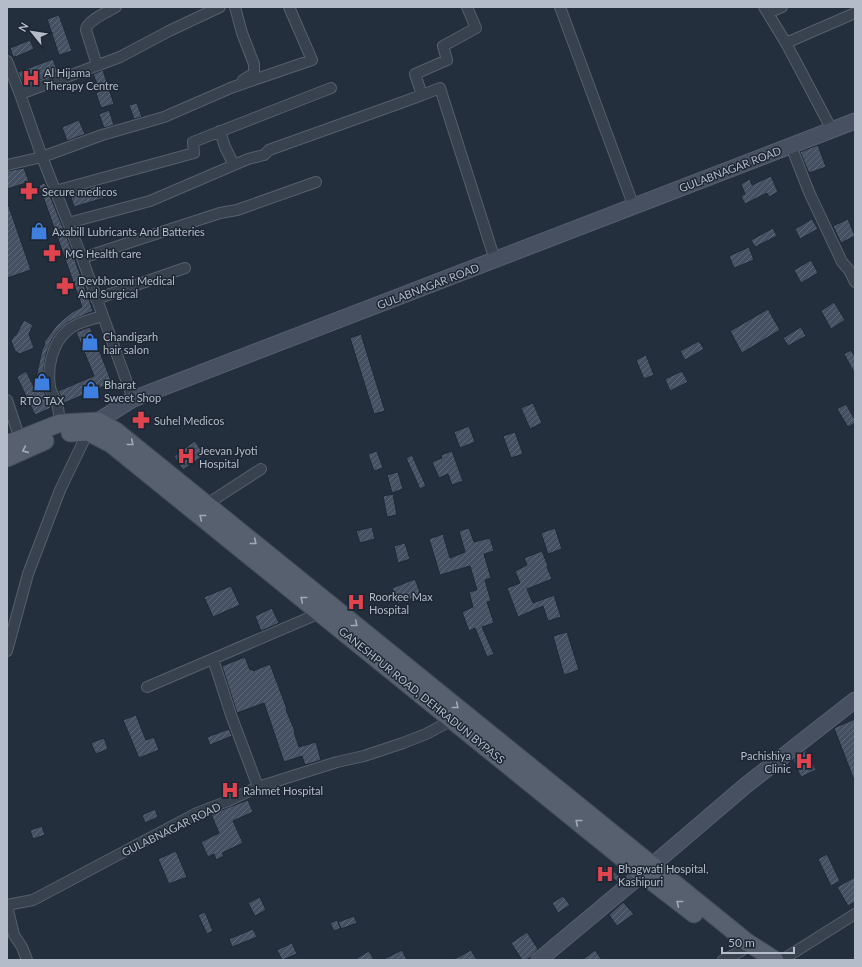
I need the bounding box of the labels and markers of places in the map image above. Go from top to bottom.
place label: Al Hijama Therapy Centre [44,66,119,92]
hospital icon: Al Hijama Therapy Centre [21,68,41,88]
pharmacy icon: Secure medicos [19,181,39,201]
place label: Secure medicos [42,185,118,198]
shop icon: Axabill Lubricants And Batteries [29,221,49,241]
place label: Axabill Lubricants And Batteries [52,225,205,238]
pharmacy icon: MG Health care [42,243,62,263]
place label: MG Health care [65,247,142,260]
place label: Devbhoomi Medical And Surgical [78,274,175,300]
pharmacy icon: Devbhoomi Medical And Surgical [55,276,75,296]
place label: Chandigarh hair salon [103,330,158,356]
shop icon: Chandigarh hair salon [80,332,100,352]
shop icon: RTO TAX [32,372,52,392]
place label: Bharat Sweet Shop [104,378,161,404]
shop icon: Bharat Sweet Shop [81,380,101,400]
place label: RTO TAX [20,394,65,407]
pharmacy icon: Suhel Medicos [131,410,151,430]
place label: Suhel Medicos [154,414,224,427]
place label: Jeevan Jyoti Hospital [199,444,258,470]
hospital icon: Jeevan Jyoti Hospital [176,446,196,466]
place label: Roorkee Max Hospital [369,590,433,616]
hospital icon: Roorkee Max Hospital [346,592,366,612]
place label: Pachishiya Clinic [741,749,791,775]
hospital icon: Pachishiya Clinic [794,751,814,771]
hospital icon: Rahmet Hospital [220,780,240,800]
place label: Rahmet Hospital [243,784,323,797]
place label: Bhagwati Hospital, Kashipuri [618,862,708,888]
hospital icon: Bhagwati Hospital, Kashipuri [595,864,615,884]

